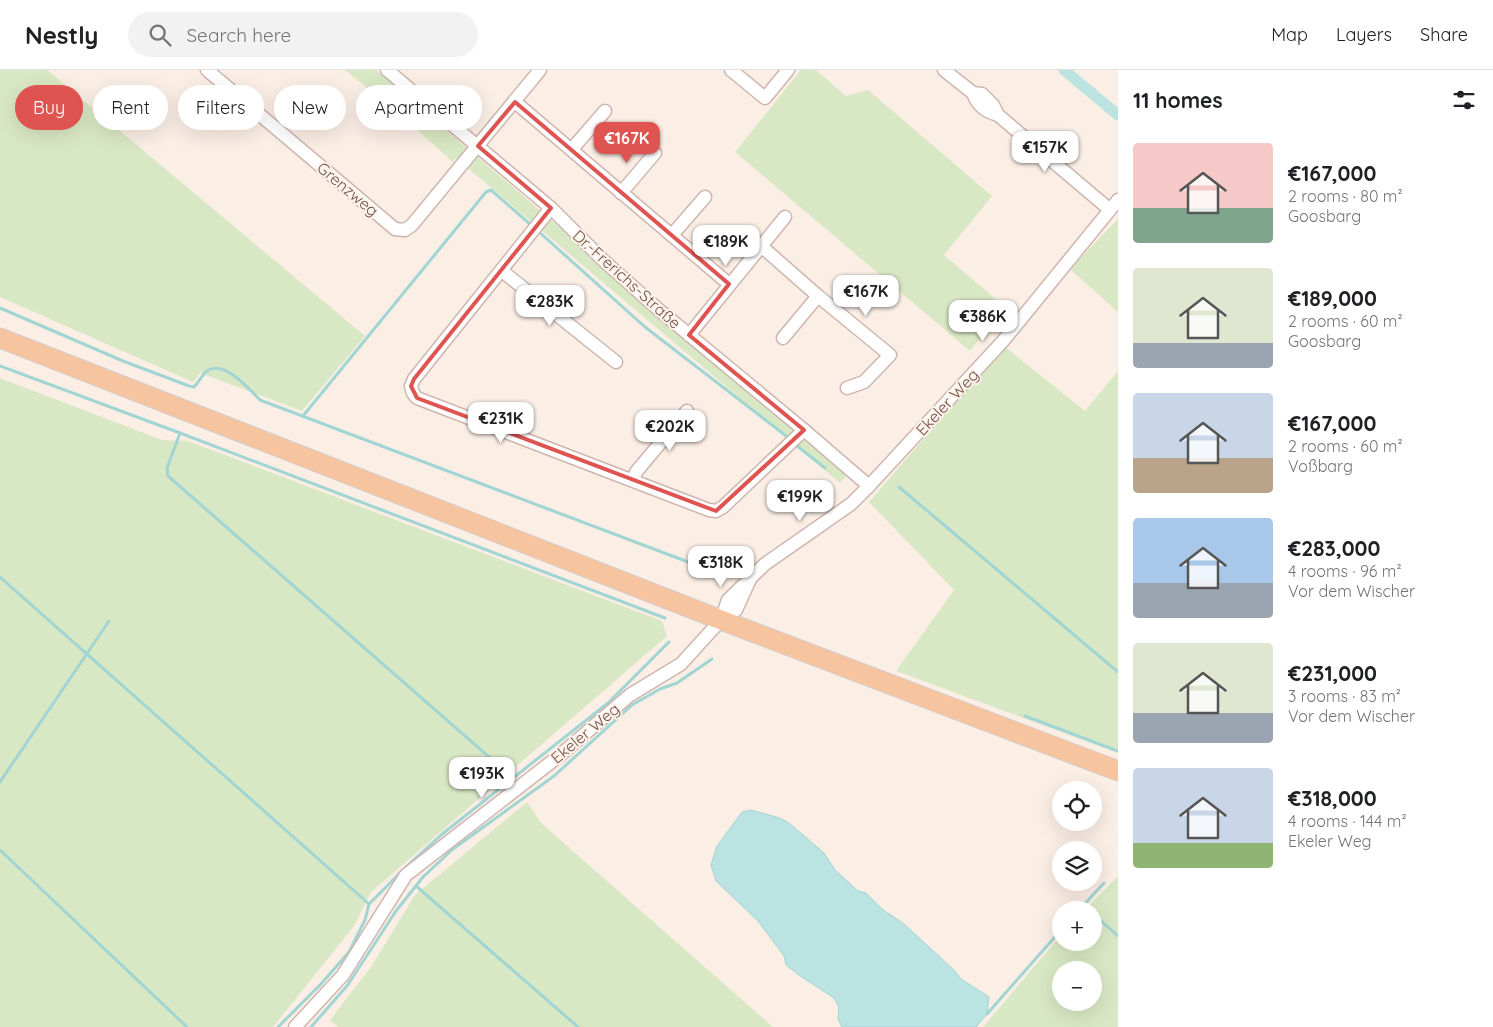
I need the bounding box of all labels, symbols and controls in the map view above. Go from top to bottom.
search box [128,12,478,57]
text: Nestly [25,20,98,50]
icon: search [146,21,174,49]
text: Search here [186,23,291,47]
text: Map [1271,23,1308,46]
text: Layers [1336,23,1392,46]
text: Share [1420,23,1468,46]
chip: Buy [15,85,83,130]
chip: Rent [93,85,168,130]
chip: Filters [178,85,264,130]
chip: New [274,85,346,130]
chip: Apartment [356,85,482,130]
icon: filters [1450,86,1478,114]
text: 11 homes [1133,87,1223,113]
pin: €167K [592,122,662,164]
text: €167K [605,128,649,148]
pin: €157K [1010,131,1080,173]
text: €157K [1023,137,1067,157]
street label: Grenzweg [313,158,383,220]
text: €167,000 [1288,160,1376,186]
icon: home [1173,163,1233,223]
text: 2 rooms · 80 m² [1288,186,1403,206]
text: Goosbarg [1288,206,1361,226]
pin: €189K [691,224,761,267]
street label: Dr.-Frerichs-Straße [569,225,685,333]
text: €189K [704,231,748,251]
pin: €167K [831,274,901,317]
text: €167K [844,281,888,301]
pin: €283K [515,284,585,327]
text: €189,000 [1288,285,1377,311]
icon: home [1173,288,1233,348]
text: €283K [527,291,573,311]
pin: €386K [948,300,1018,342]
text: €386K [960,306,1006,326]
text: 2 rooms · 60 m² [1288,311,1402,331]
text: Goosbarg [1288,331,1361,351]
street label: Ekeler Weg [911,365,983,439]
pin: €231K [466,402,536,444]
text: €231K [479,408,523,428]
pin: €202K [635,410,705,452]
text: €167,000 [1288,410,1376,436]
icon: home [1173,413,1233,473]
text: €202K [646,416,694,436]
text: 2 rooms · 60 m² [1288,436,1402,456]
text: Voßbarg [1288,456,1353,476]
pin: €199K [765,480,835,522]
text: €199K [778,486,822,506]
text: €283,000 [1288,535,1380,561]
icon: home [1173,538,1233,598]
pin: €318K [686,546,756,588]
text: €318K [699,552,743,572]
text: 4 rooms · 96 m² [1288,561,1401,581]
text: Vor dem Wischer [1288,581,1415,601]
text: €231,000 [1288,660,1377,686]
icon: home [1173,663,1233,723]
text: 3 rooms · 83 m² [1288,686,1401,706]
street label: Ekeler Weg [547,698,623,768]
text: Vor dem Wischer [1288,706,1415,726]
pin: €193K [447,756,517,799]
text: €193K [460,763,504,783]
map controls [1052,781,1102,1011]
button: locate [1052,781,1102,831]
text: €318,000 [1288,785,1377,811]
icon: home [1173,788,1233,848]
text: 4 rooms · 144 m² [1288,811,1406,831]
text: Ekeler Weg [1288,831,1372,851]
button: layers [1052,841,1102,891]
button: + [1052,901,1102,951]
button: − [1052,961,1102,1011]

